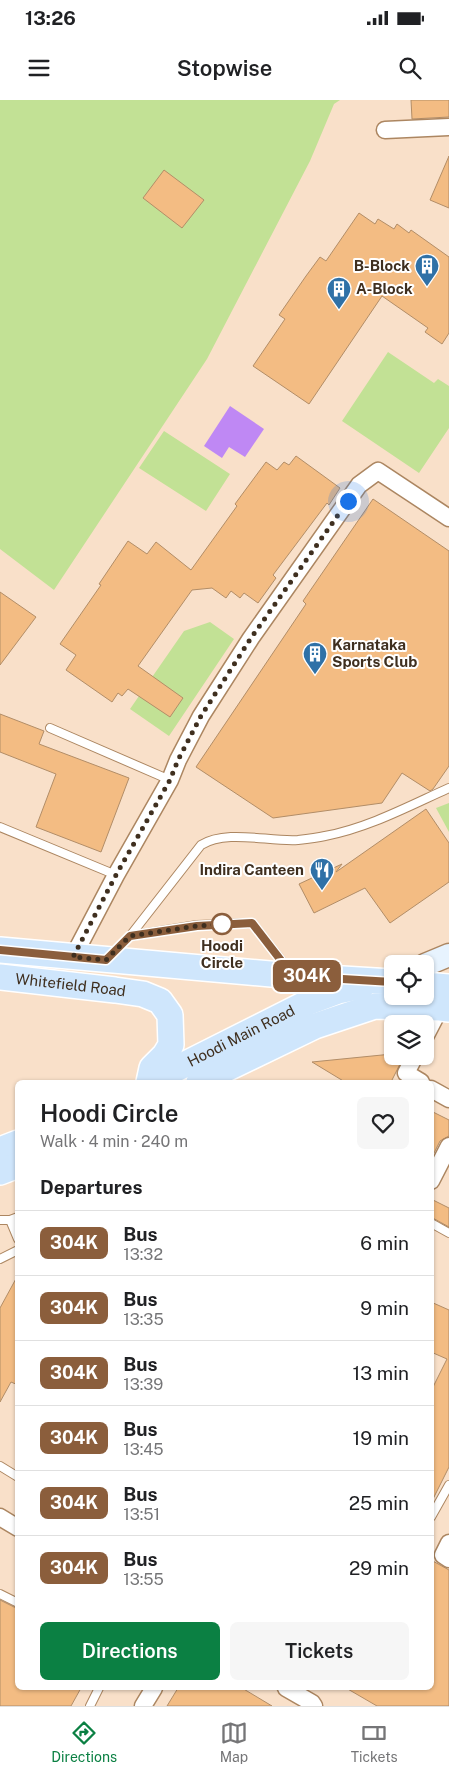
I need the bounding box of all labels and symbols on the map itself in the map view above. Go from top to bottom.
building icon: B-Block [414,253,440,287]
place label: B-Block [354,257,410,274]
building icon: A-Block [326,276,352,310]
place label: A-Block [356,280,413,297]
your location [336,489,361,514]
place label: Karnataka Sports Club [332,636,417,670]
building icon: Karnataka Sports Club [302,641,328,675]
restaurant icon: Indira Canteen [309,857,335,891]
place label: Indira Canteen [200,861,304,878]
marker: Hoodi Circle [211,913,233,935]
place label: Hoodi Circle [201,937,243,971]
line badge: 304K [272,960,342,992]
street label: Whitefield Road [15,970,127,999]
street label: Hoodi Main Road [184,1002,297,1070]

